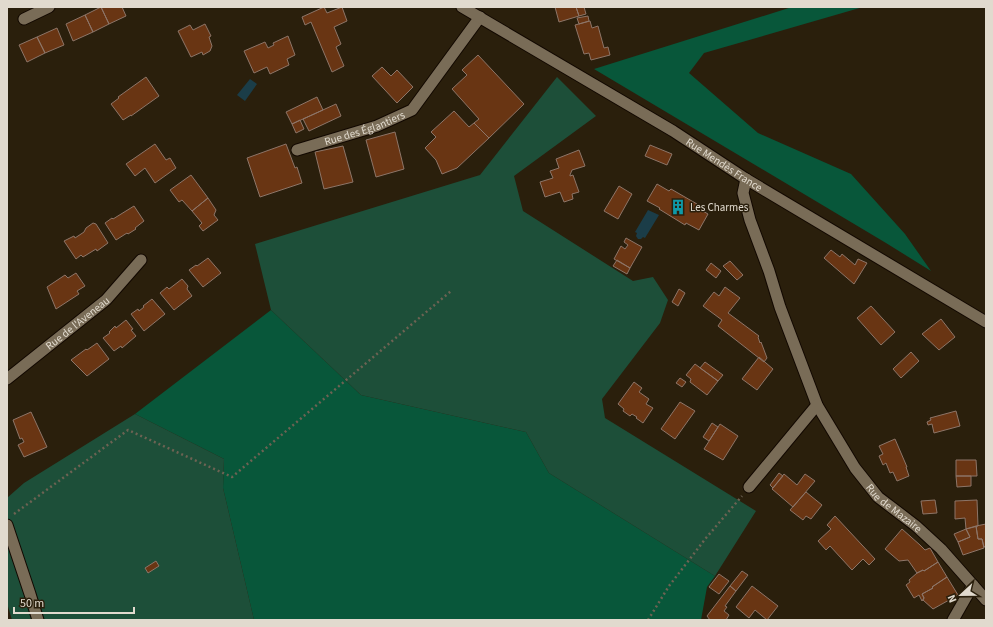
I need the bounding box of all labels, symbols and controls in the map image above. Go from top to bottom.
street label: Rue des Églantiers [323,107,408,149]
street label: Rue Mendès France [683,135,766,195]
building icon: Les Charmes [669,198,687,216]
place label: Les Charmes [690,200,749,215]
street label: Rue de l'Aveneau [42,293,113,353]
street label: Rue de Mazaire [862,481,926,536]
north arrow [941,575,981,615]
scale bar [14,589,134,615]
text: N [944,592,961,605]
text: 50 m [20,595,44,612]

